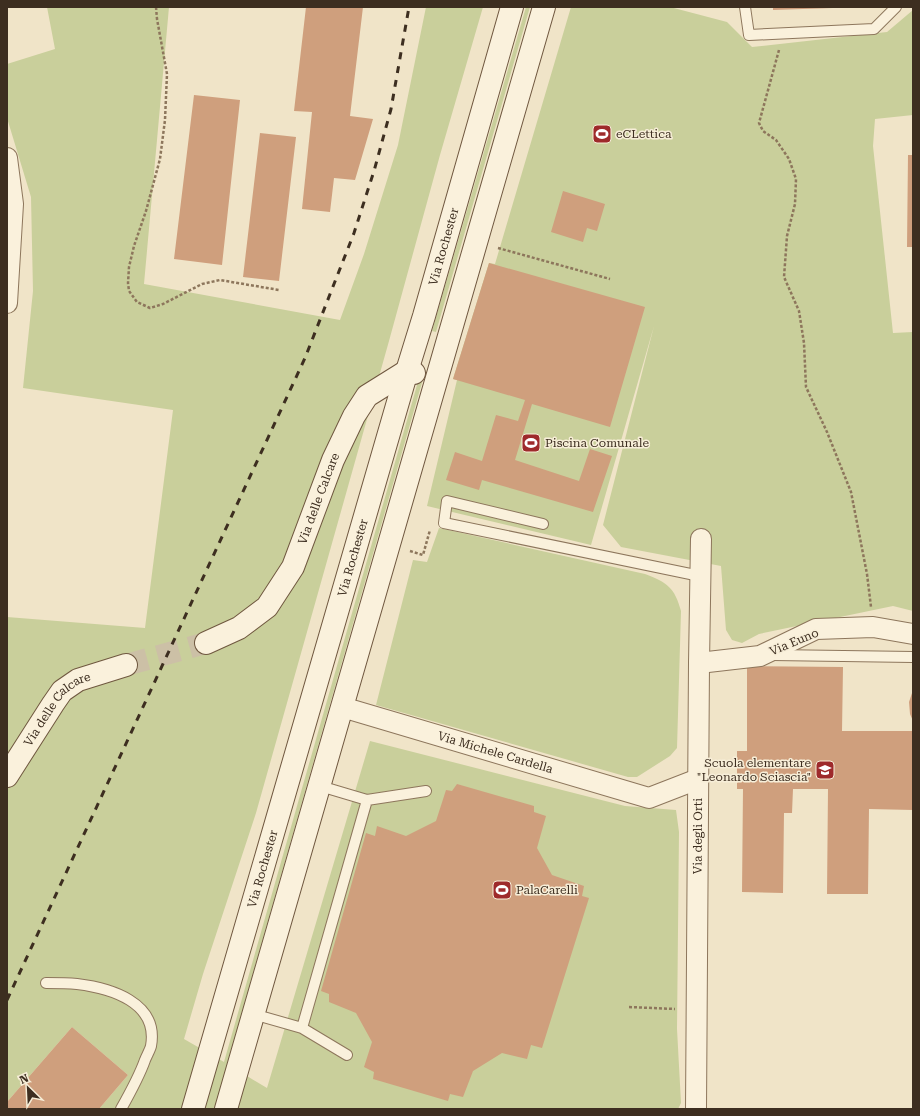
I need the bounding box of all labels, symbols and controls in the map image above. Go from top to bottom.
sports icon: eCLettica [591,123,613,145]
place label: eCLettica [616,127,672,141]
street label: Via Rochester [426,206,461,287]
sports icon: Piscina Comunale [520,432,542,454]
place label: Piscina Comunale [545,436,649,450]
street label: Via delle Calcare [295,450,343,546]
street label: Via Rochester [335,517,371,598]
street label: Via Euno [767,625,821,659]
street label: Via delle Calcare [21,669,92,749]
street label: Via Michele Cardella [436,729,555,776]
place label: Scuola elementare "Leonardo Sciascia" [697,756,811,784]
school or university icon: Scuola elementare "Leonardo Sciascia" [814,759,836,781]
street label: Via degli Orti [691,798,705,874]
street label: Via Rochester [245,828,281,909]
sports icon: PalaCarelli [491,879,513,901]
place label: PalaCarelli [516,883,578,897]
north arrow [8,1068,48,1108]
text: N [18,1071,31,1087]

